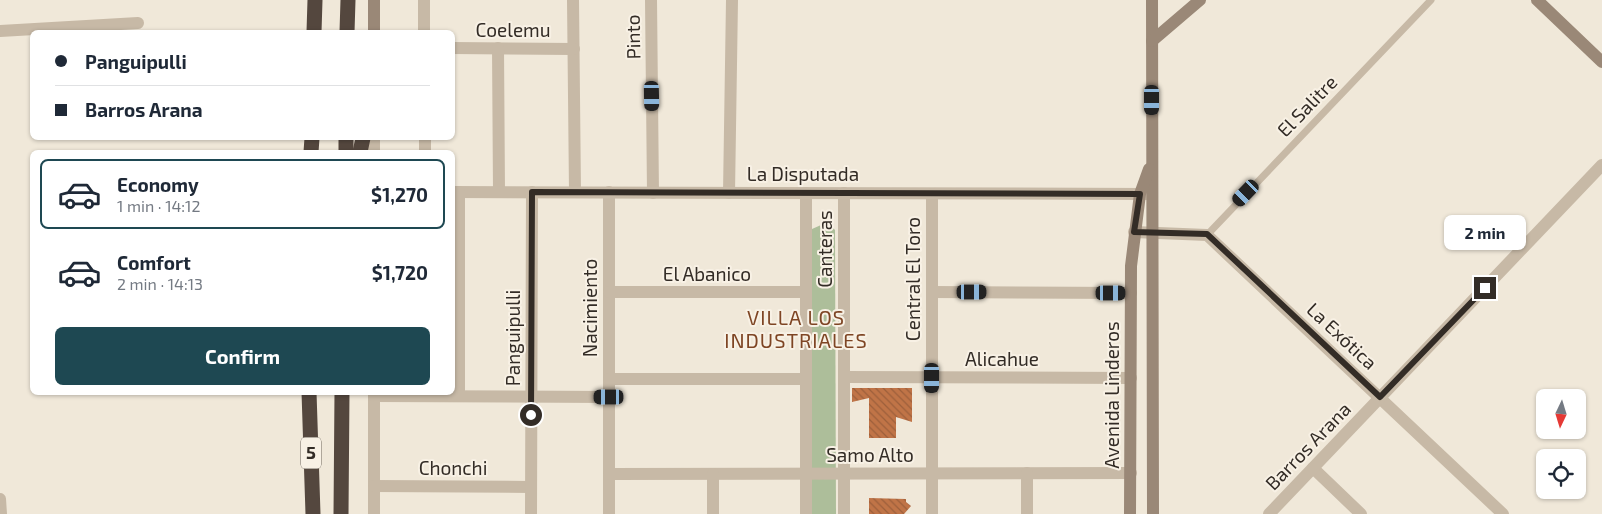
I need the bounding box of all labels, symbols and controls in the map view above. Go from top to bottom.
street label: Pinto [621,14,644,60]
street label: Coelemu [475,18,551,41]
text: Panguipulli [85,50,187,73]
street label: El Salitre [1272,70,1341,141]
car [644,81,659,111]
car [1144,85,1159,115]
text: Barros Arana [85,98,203,121]
street label: La Disputada [747,162,859,185]
icon: car [57,172,102,217]
text: Economy [117,173,199,196]
car [1230,177,1261,209]
text: $1,270 [371,183,428,206]
text: 1 min · 14:12 [117,196,200,215]
street label: Canteras [813,210,836,288]
callout: 2 min [1444,216,1526,250]
street label: Central El Toro [901,217,924,341]
text: 2 min [1465,223,1505,242]
icon: car [57,250,102,295]
text: Comfort [117,251,191,274]
street label: Nacimiento [578,259,601,357]
text: $1,720 [372,261,428,284]
street label: El Abanico [663,262,751,285]
text: 2 min · 14:13 [117,274,203,293]
route end [1474,277,1496,299]
car [957,285,987,300]
car [1096,286,1126,301]
street label: Panguipulli [501,290,524,386]
street label: La Exótica [1303,297,1382,374]
district label: VILLA LOS INDUSTRIALES [724,305,868,352]
street label: Avenida Linderos [1100,321,1123,469]
button: Confirm [55,327,430,385]
street label: Alicahue [965,347,1039,370]
car [924,363,939,393]
north arrow [1536,389,1586,439]
map controls [1536,389,1586,499]
car [594,390,624,405]
street label: Barros Arana [1260,397,1355,494]
route start [520,404,542,426]
road number: 5 [301,438,321,468]
street label: Samo Alto [826,443,914,466]
button: locate [1536,449,1586,499]
street label: Chonchi [419,456,487,479]

